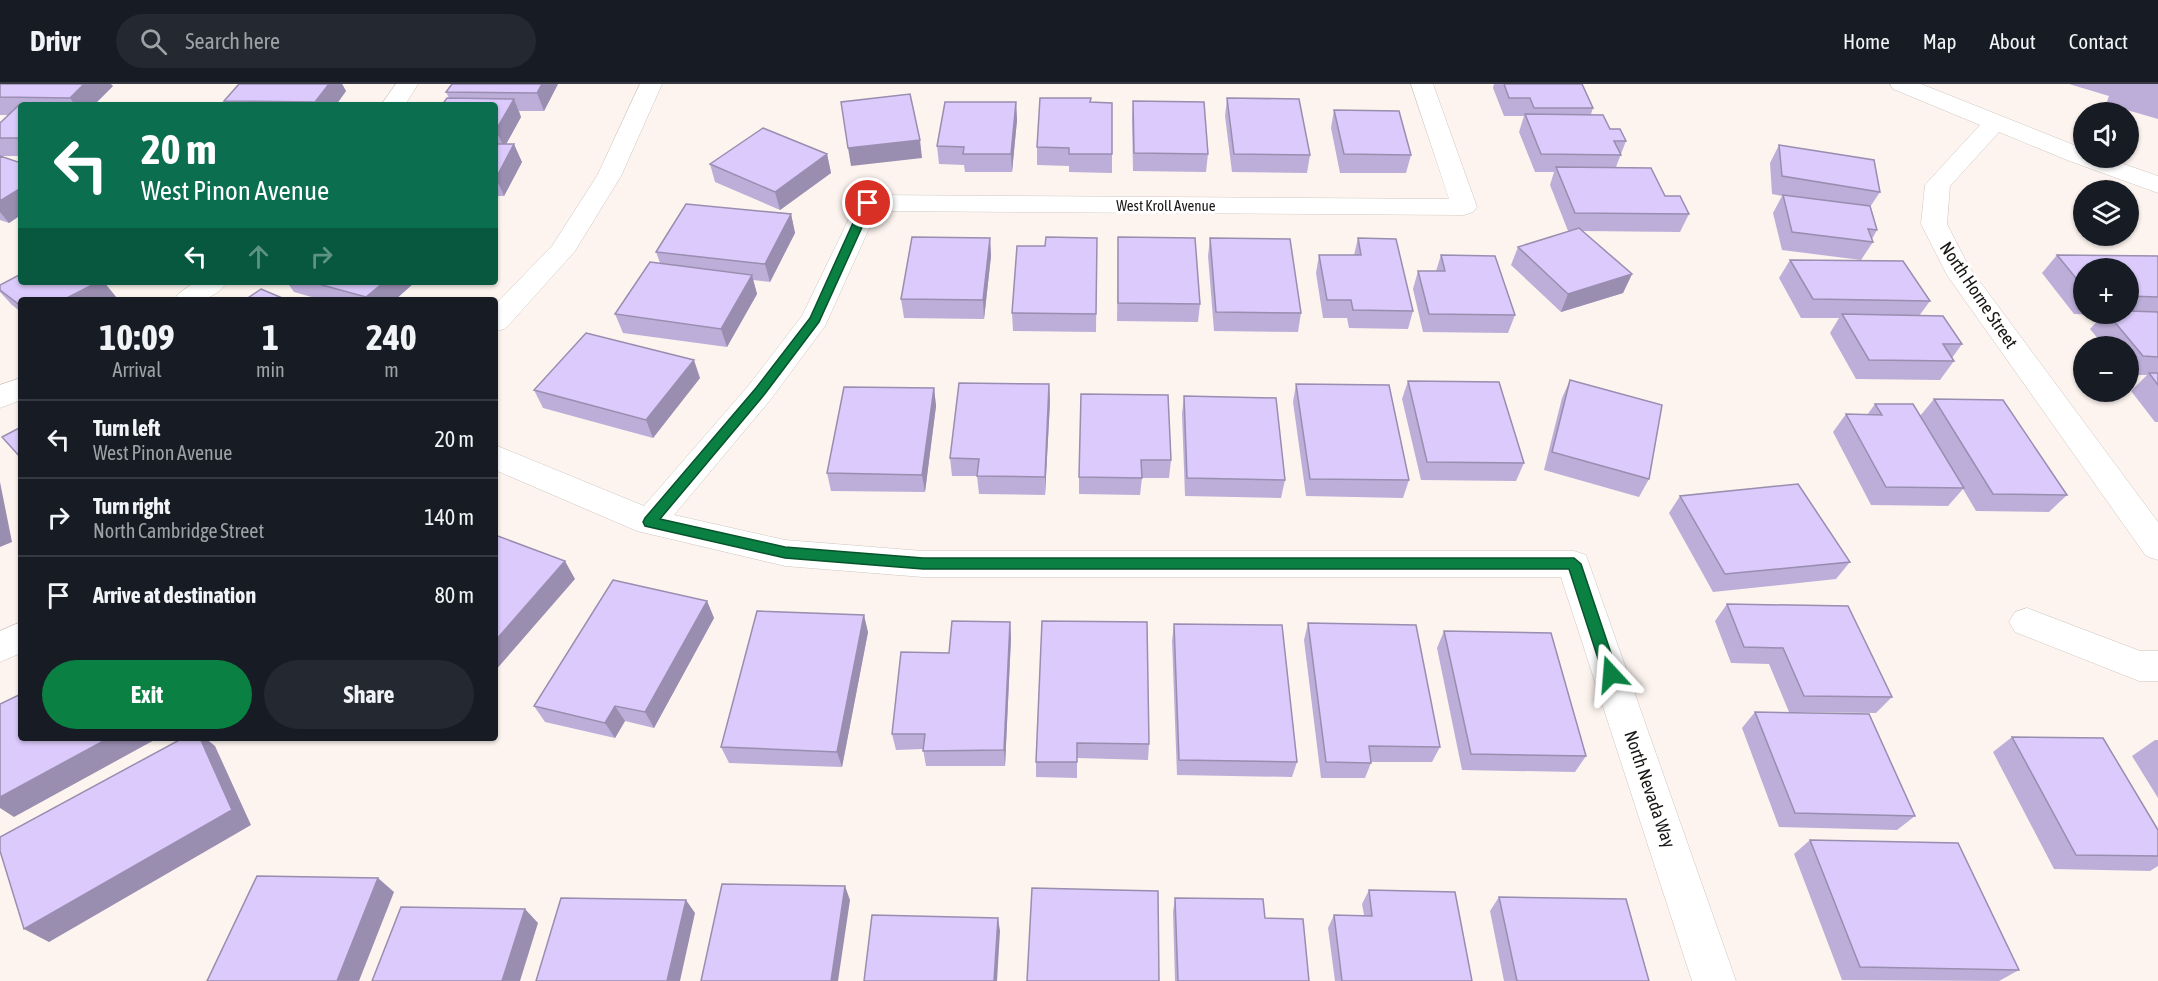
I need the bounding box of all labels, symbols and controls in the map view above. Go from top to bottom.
search box [116,14,536,68]
text: Drivr [30,25,80,57]
icon: search [137,25,170,58]
text: Search here [185,28,280,54]
text: Home [1843,29,1890,53]
text: Map [1923,29,1957,53]
text: About [1990,29,2036,53]
text: Contact [2069,29,2128,53]
map controls [2073,102,2139,402]
button: sound [2073,102,2139,168]
text: 20 m [141,125,216,173]
icon: left [42,126,120,204]
text: West Pinon Avenue [141,175,329,206]
pin [842,177,893,228]
button: layers [2073,180,2139,246]
icon: arrive [851,186,884,219]
street label: West Kroll Avenue [1116,197,1216,214]
street label: North Horne Street [1936,238,2022,352]
icon: left [179,240,212,273]
icon: ahead [242,240,275,273]
icon: right [305,240,338,273]
button: + [2073,258,2139,324]
text: 10:09 [99,316,175,358]
text: 1 [262,316,279,358]
text: 240 [366,316,417,358]
button: − [2073,336,2139,402]
text: Arrival [113,358,161,381]
text: min [256,358,285,381]
text: m [384,358,399,381]
text: Turn left [93,415,160,441]
icon: left [42,423,75,456]
text: 20 m [434,426,474,452]
text: West Pinon Avenue [93,441,232,464]
text: Turn right [93,493,170,519]
icon: right [42,501,75,534]
text: 140 m [424,504,474,530]
text: North Cambridge Street [93,519,264,542]
icon: arrive [42,579,75,612]
text: Arrive at destination [93,582,256,608]
text: 80 m [434,582,474,608]
position arrow [1579,642,1643,706]
button: Exit [42,660,252,729]
button: Share [264,660,474,729]
street label: North Nevada Way [1620,728,1680,850]

